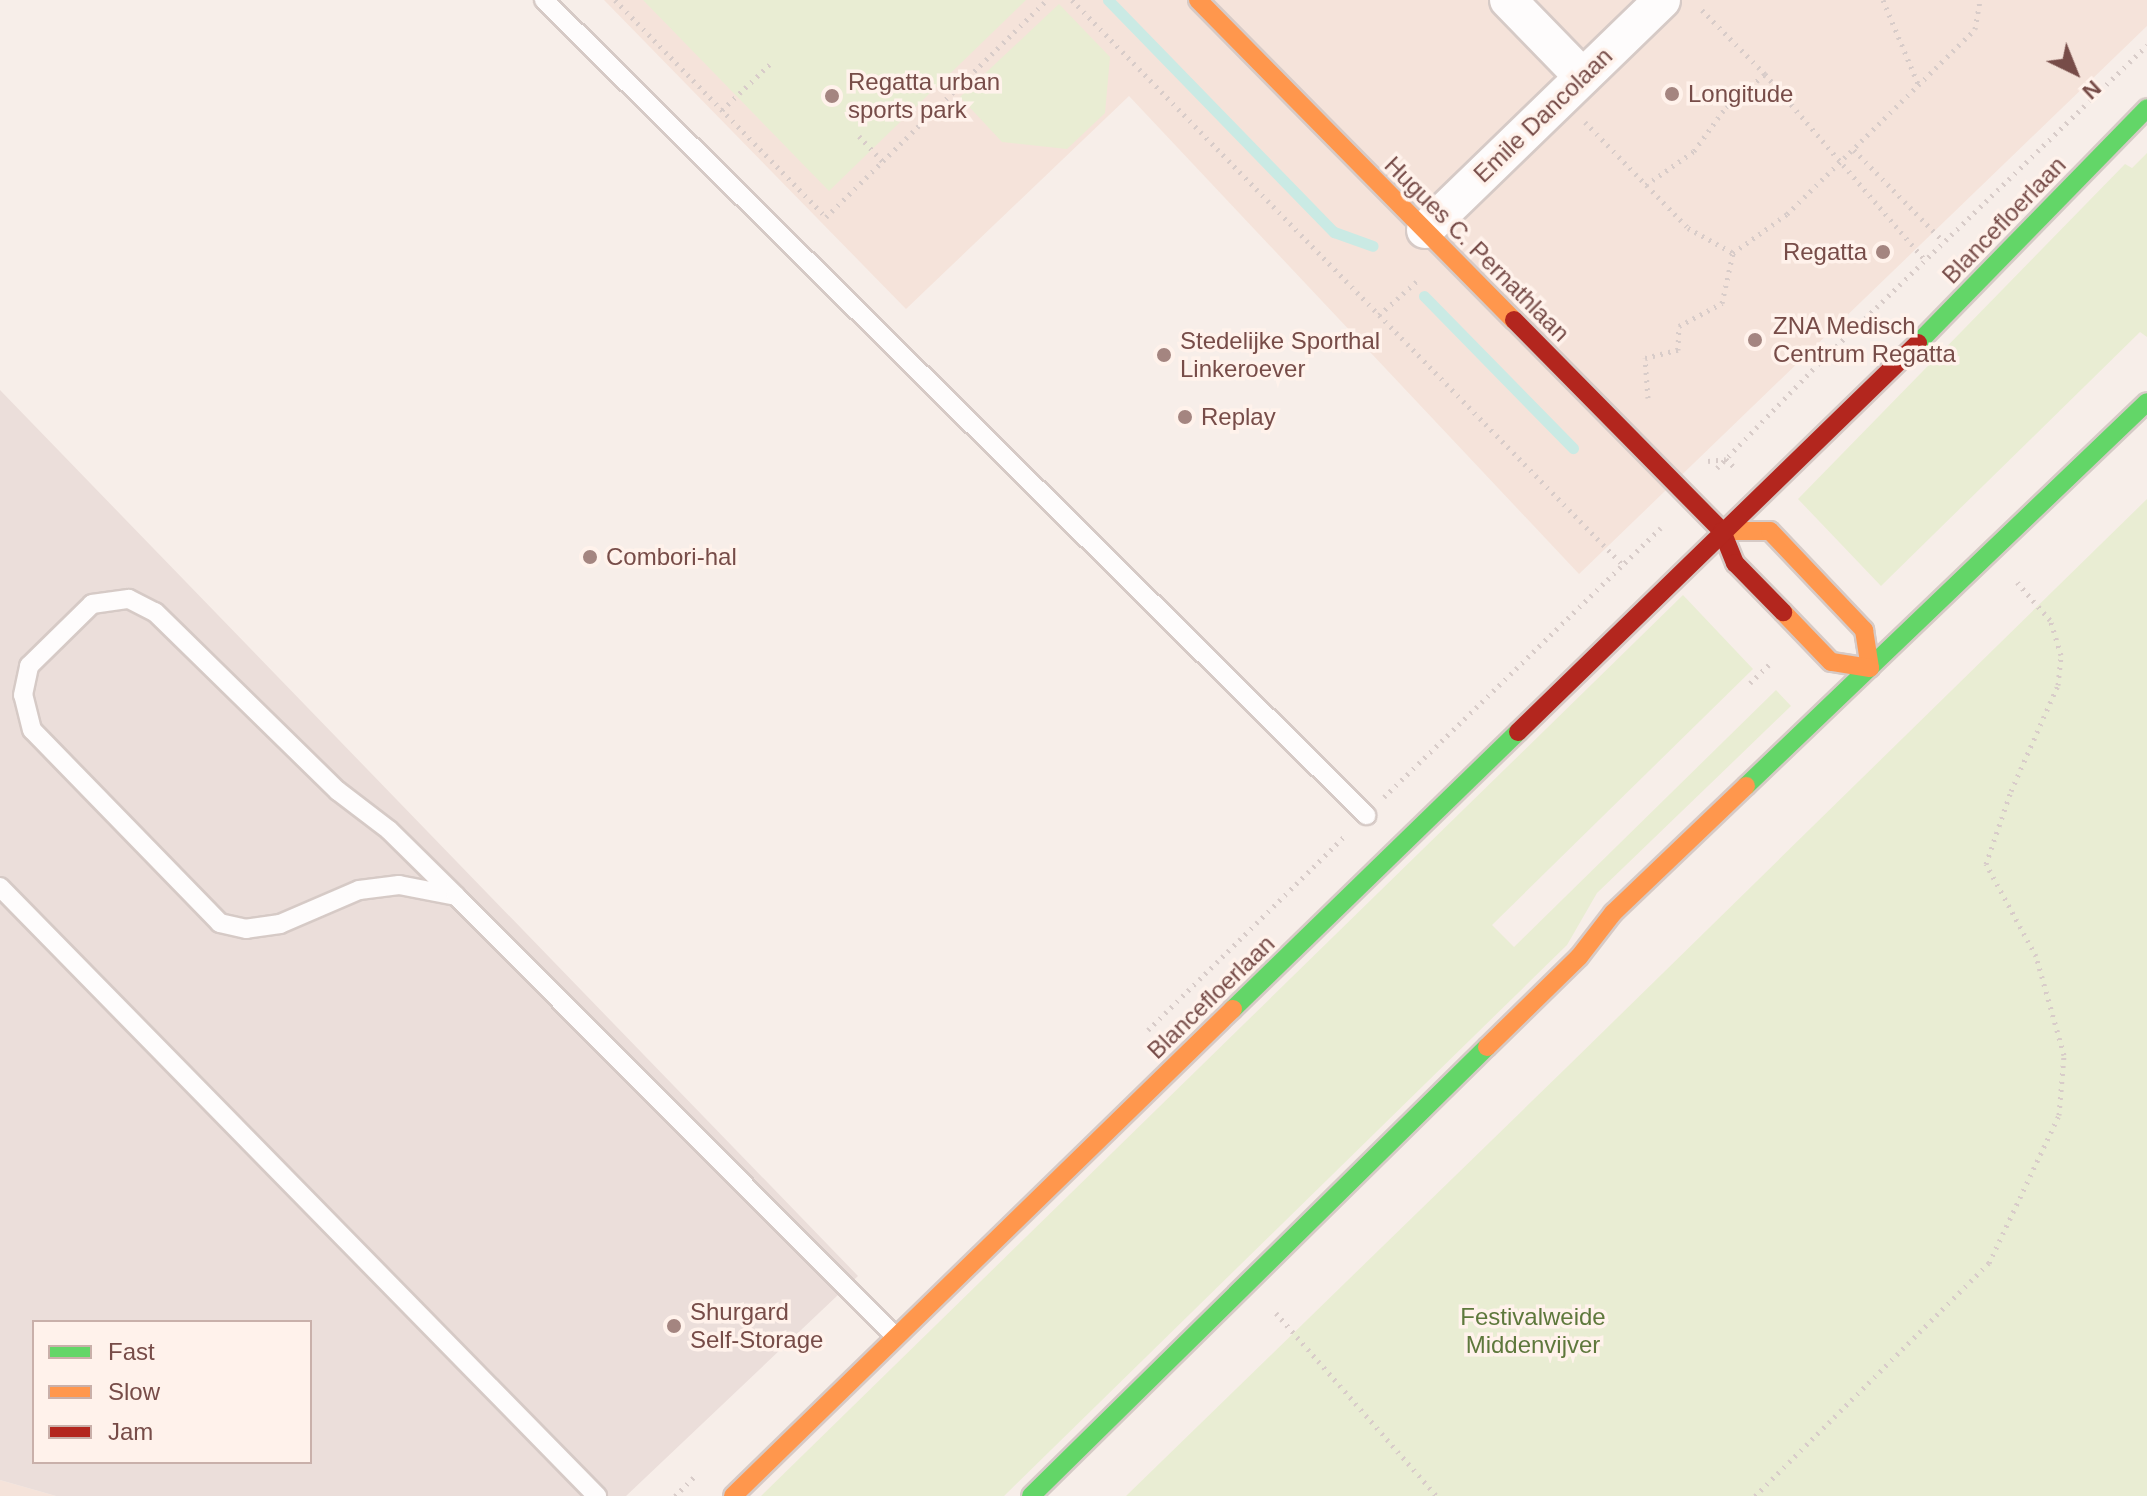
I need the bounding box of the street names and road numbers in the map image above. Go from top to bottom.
street label: Emile Dancolaan [1468,42,1618,188]
street label: Blancefloerlaan [1936,150,2072,290]
street label: Hugues C. Pernathlaan [1379,151,1575,347]
street label: Blancefloerlaan [1141,929,1281,1065]

